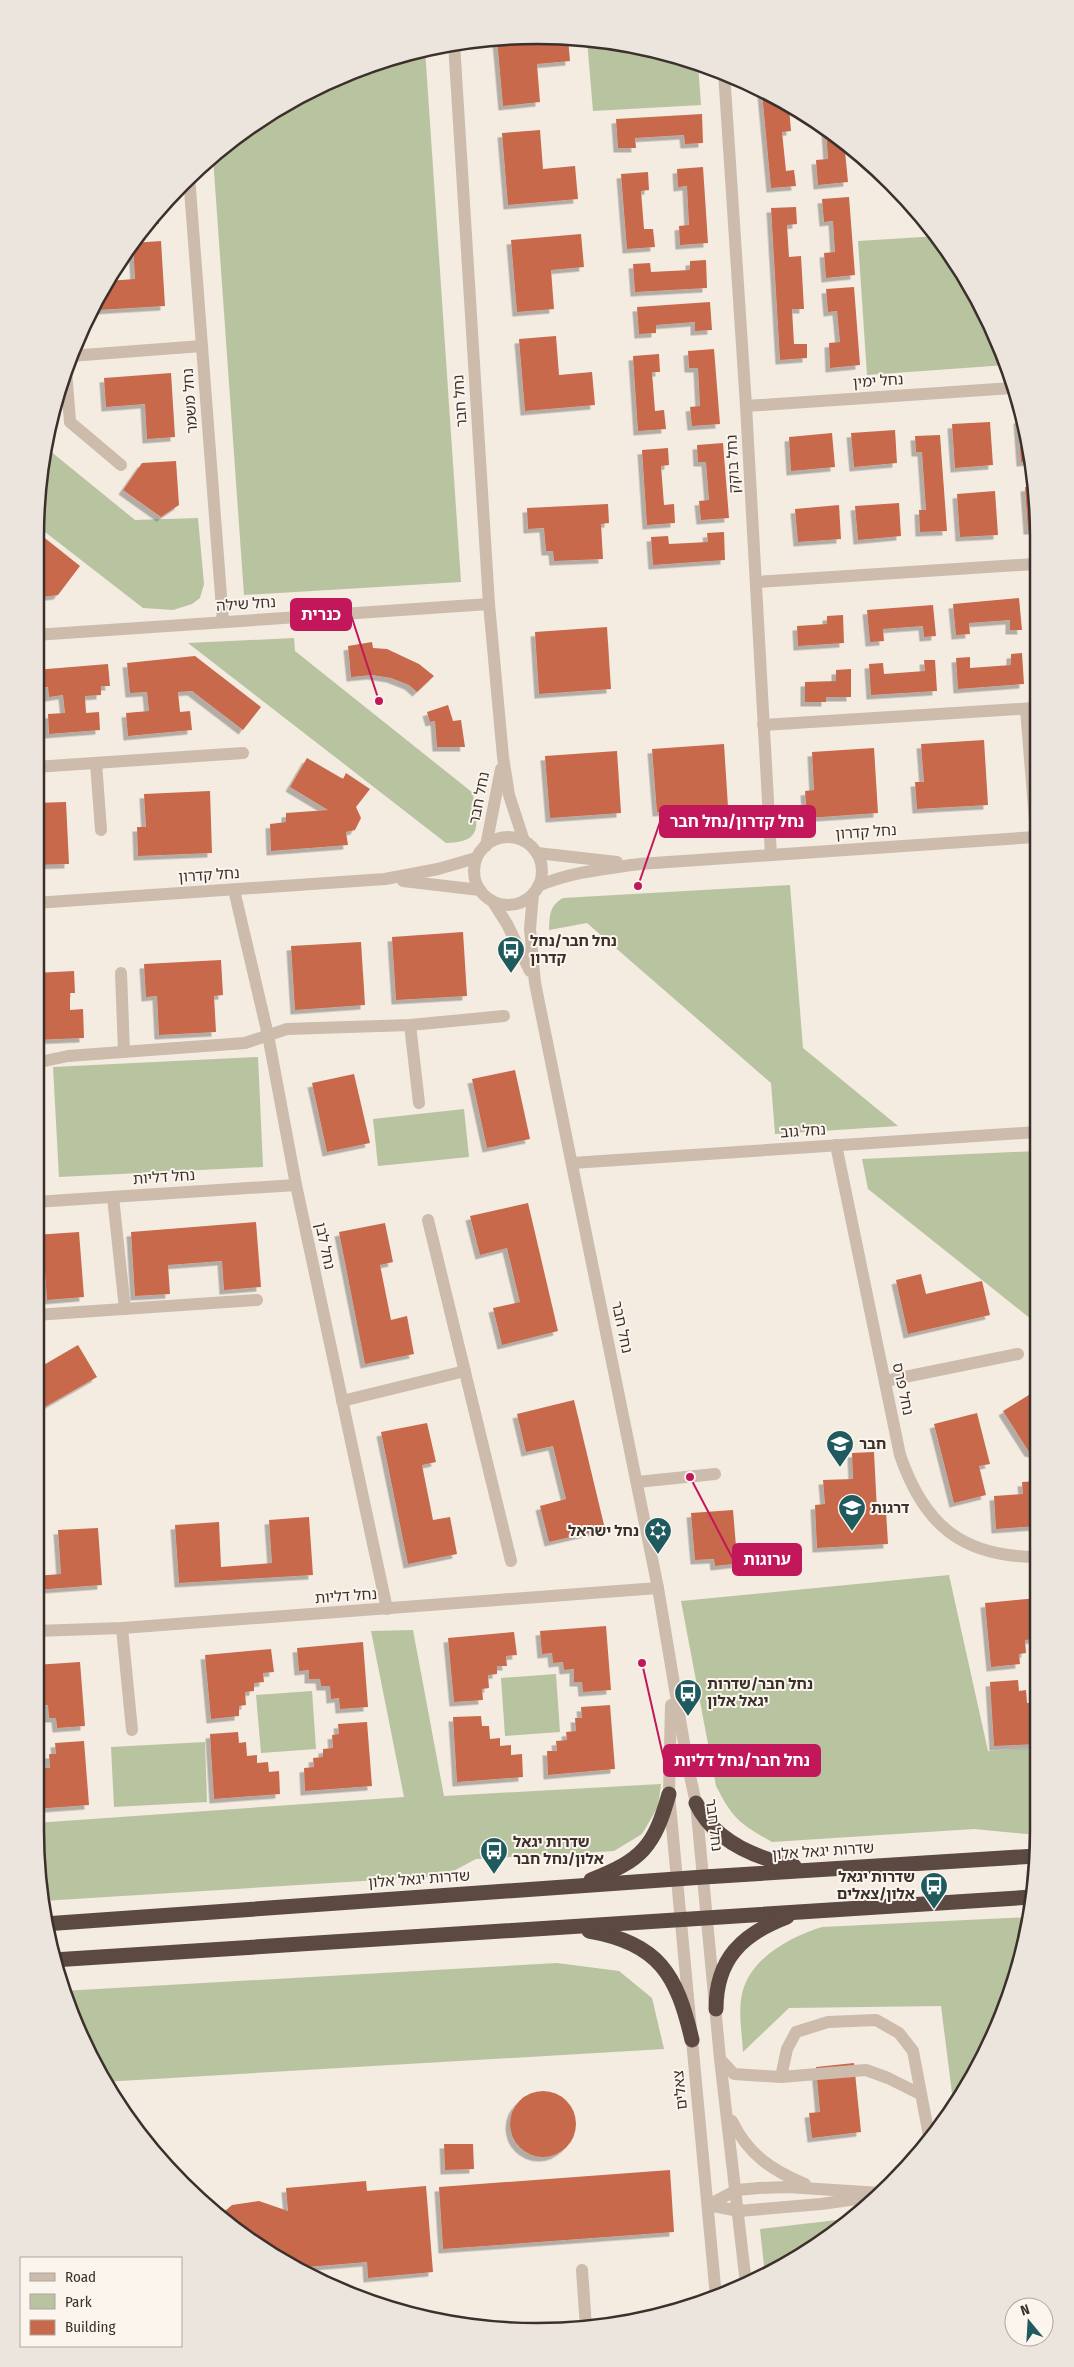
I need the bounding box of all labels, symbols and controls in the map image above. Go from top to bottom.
street label: נחל משמר [179,368,201,434]
street label: נחל ימין [852,370,904,392]
street label: נחל חבר [449,374,471,428]
street label: נחל בוקק [722,434,744,494]
street label: נחל שילה [216,593,276,615]
callout: כנרית [291,599,351,630]
text: כנרית [301,605,341,624]
street label: נחל חבר [465,770,493,826]
callout: נחל קדרון/נחל חבר [660,806,815,837]
text: נחל קדרון/נחל חבר [670,812,804,831]
street label: נחל קדרון [835,821,897,843]
street label: נחל קדרון [178,864,240,886]
place label: נחל חבר/נחל קדרון [530,932,617,967]
bus stop icon: נחל חבר/נחל קדרון [496,935,526,974]
street label: נחל גוב [780,1120,826,1142]
street label: נחל דליות [132,1166,196,1188]
street label: נחל לבן [311,1221,339,1271]
street label: נחל חבר [608,1299,636,1355]
street label: נחל פרס [889,1361,917,1417]
school or university icon: חבר [825,1429,855,1468]
place label: חבר [859,1435,886,1453]
school or university icon: דרגות [837,1493,867,1532]
place label: דרגות [871,1499,910,1517]
synagogue icon: נחל ישראל [643,1516,673,1555]
place label: נחל ישראל [568,1522,639,1540]
callout: ערוגות [733,1544,801,1575]
text: ערוגות [743,1550,791,1569]
street label: נחל דליות [314,1585,378,1607]
place label: נחל חבר/שדרות יגאל אלון [707,1675,813,1710]
bus stop icon: נחל חבר/שדרות יגאל אלון [673,1678,703,1717]
callout: נחל חבר/נחל דליות [664,1745,820,1776]
text: נחל חבר/נחל דליות [674,1751,810,1770]
street label: נחל חבר [702,1798,726,1852]
place label: שדרות יגאל אלון/נחל חבר [513,1833,604,1868]
bus stop icon: שדרות יגאל אלון/נחל חבר [479,1836,509,1875]
street label: שדרות יגאל אלון [771,1838,875,1864]
street label: שדרות יגאל אלון [367,1866,471,1892]
place label: שדרות יגאל אלון/צאלים [837,1868,915,1903]
bus stop icon: שדרות יגאל אלון/צאלים [919,1871,949,1910]
street label: צאלים [669,2069,691,2111]
legend [20,2257,182,2347]
text: Road [65,2268,96,2286]
text: Park [65,2293,92,2311]
north arrow [1004,2297,1054,2347]
text: N [1019,2301,1032,2319]
text: Building [65,2318,116,2336]

